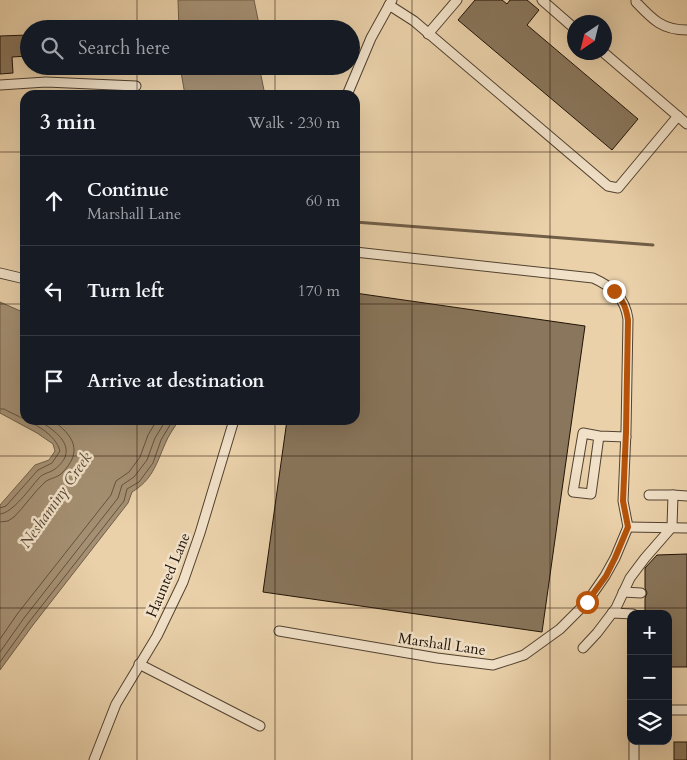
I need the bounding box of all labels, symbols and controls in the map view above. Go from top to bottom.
north arrow [567,15,612,60]
search box [20,20,360,75]
icon: search [38,34,66,62]
text: Search here [78,35,170,61]
text: 3 min [40,108,96,137]
text: Walk · 230 m [248,112,340,134]
text: Continue [87,177,169,203]
icon: ahead [40,187,68,215]
text: 60 m [306,190,340,212]
text: Marshall Lane [87,203,181,225]
icon: left [40,277,68,305]
text: Turn left [87,278,164,304]
text: 170 m [298,280,340,302]
route end [603,280,626,303]
icon: arrive [40,367,68,395]
text: Arrive at destination [87,368,264,394]
water label: Neshaminy Creek [15,447,97,552]
street label: Haunted Lane [141,529,195,620]
route start [576,591,599,614]
map controls [627,610,672,745]
button: + [627,610,672,655]
street label: Marshall Lane [397,628,487,660]
button: − [627,655,672,700]
button: layers [627,700,672,745]

